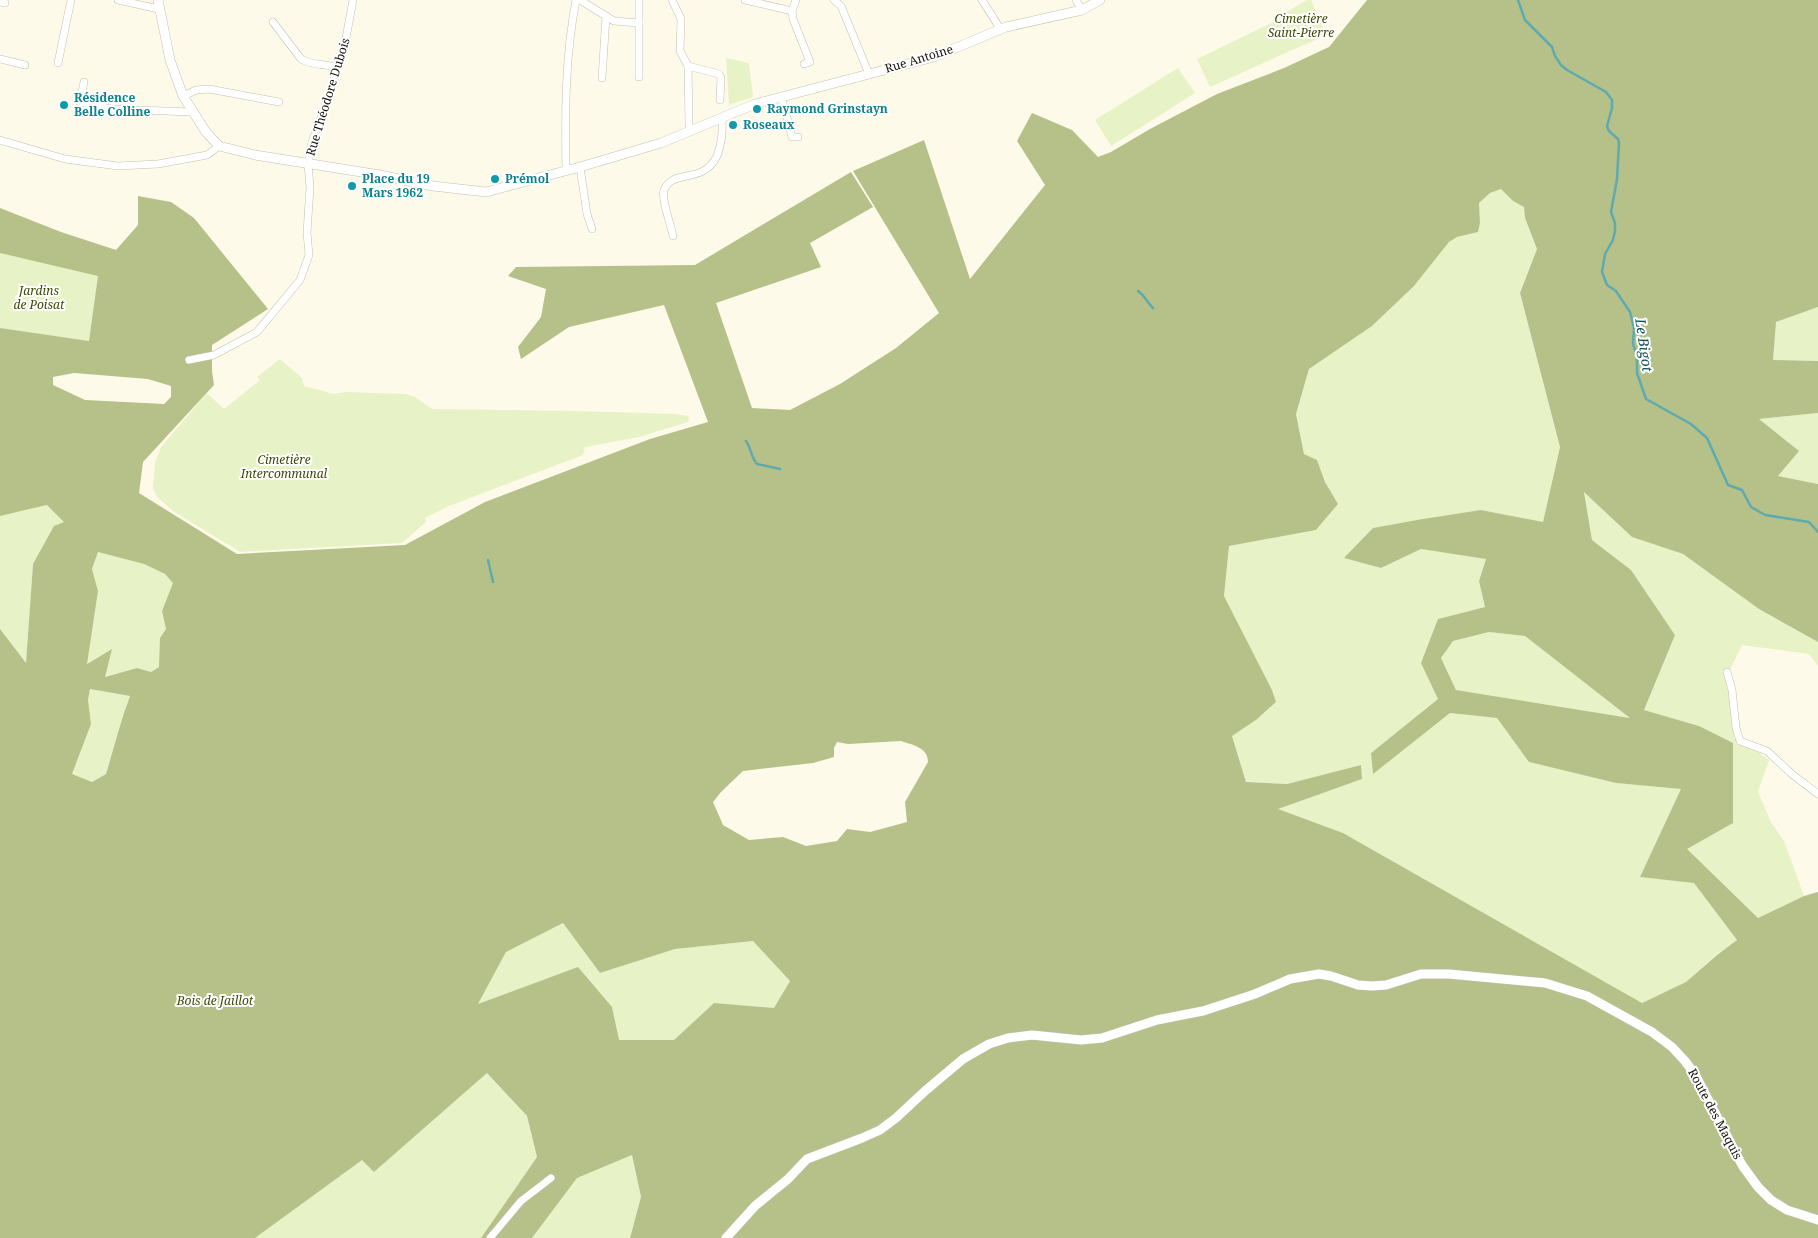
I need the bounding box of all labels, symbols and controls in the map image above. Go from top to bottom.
park label: Cimetière Saint-Pierre [1268,10,1334,41]
street label: Rue Théodore Dubois [301,36,354,158]
street label: Rue Antoine [883,40,955,77]
place label: Résidence Belle Colline [74,89,150,120]
marker: Résidence Belle Colline [58,99,70,111]
place label: Raymond Grinstayn [767,100,888,117]
marker: Raymond Grinstayn [751,103,763,115]
place label: Roseaux [743,116,795,133]
marker: Roseaux [727,119,739,131]
place label: Place du 19 Mars 1962 [362,170,430,201]
place label: Prémol [505,170,550,187]
marker: Prémol [489,173,501,185]
marker: Place du 19 Mars 1962 [346,180,358,192]
park label: Jardins de Poisat [14,282,65,313]
water label: Le Bigot [1631,316,1658,374]
park label: Cimetière Intercommunal [240,451,328,482]
park label: Bois de Jaillot [176,992,254,1009]
street label: Route des Maquis [1684,1065,1747,1162]

